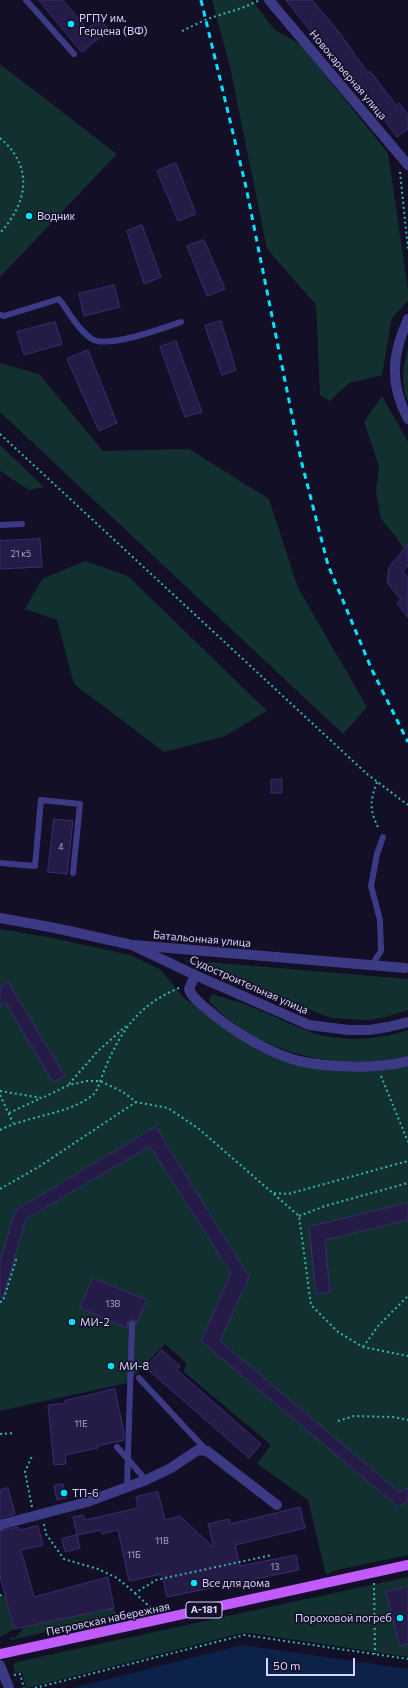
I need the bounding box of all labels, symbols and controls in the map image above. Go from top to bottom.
place label: РГПУ им. Герцена (ВФ) [79,11,147,37]
marker: РГПУ им. Герцена (ВФ) [66,19,76,29]
street label: Новокарьерная улица [307,27,389,123]
place label: Водник [37,209,75,223]
marker: Водник [24,211,34,221]
house number: 21 к5 [11,549,31,559]
house number: 4 [58,842,64,852]
street label: Батальонная улица [152,928,252,950]
street label: Судостроительная улица [188,953,310,1017]
house number: 13В [106,1299,120,1309]
place label: МИ-2 [80,1315,110,1329]
marker: МИ-2 [67,1317,77,1327]
place label: МИ-8 [119,1359,149,1373]
marker: МИ-8 [106,1361,116,1371]
house number: 11Е [74,1419,88,1429]
place label: ТП-6 [72,1486,99,1500]
marker: ТП-6 [59,1488,69,1498]
house number: 11В [155,1536,169,1546]
house number: 11Б [127,1550,141,1560]
house number: 13 [271,1562,279,1572]
place label: Все для дома [202,1576,270,1590]
marker: Все для дома [189,1578,199,1588]
street label: Петровская набережная [45,1599,171,1639]
road number: А-181 [186,1602,222,1618]
place label: Пороховой погреб [295,1611,392,1625]
marker: Пороховой погреб [395,1613,405,1623]
scale bar [268,1650,357,1676]
text: 50 m [273,1658,301,1672]

